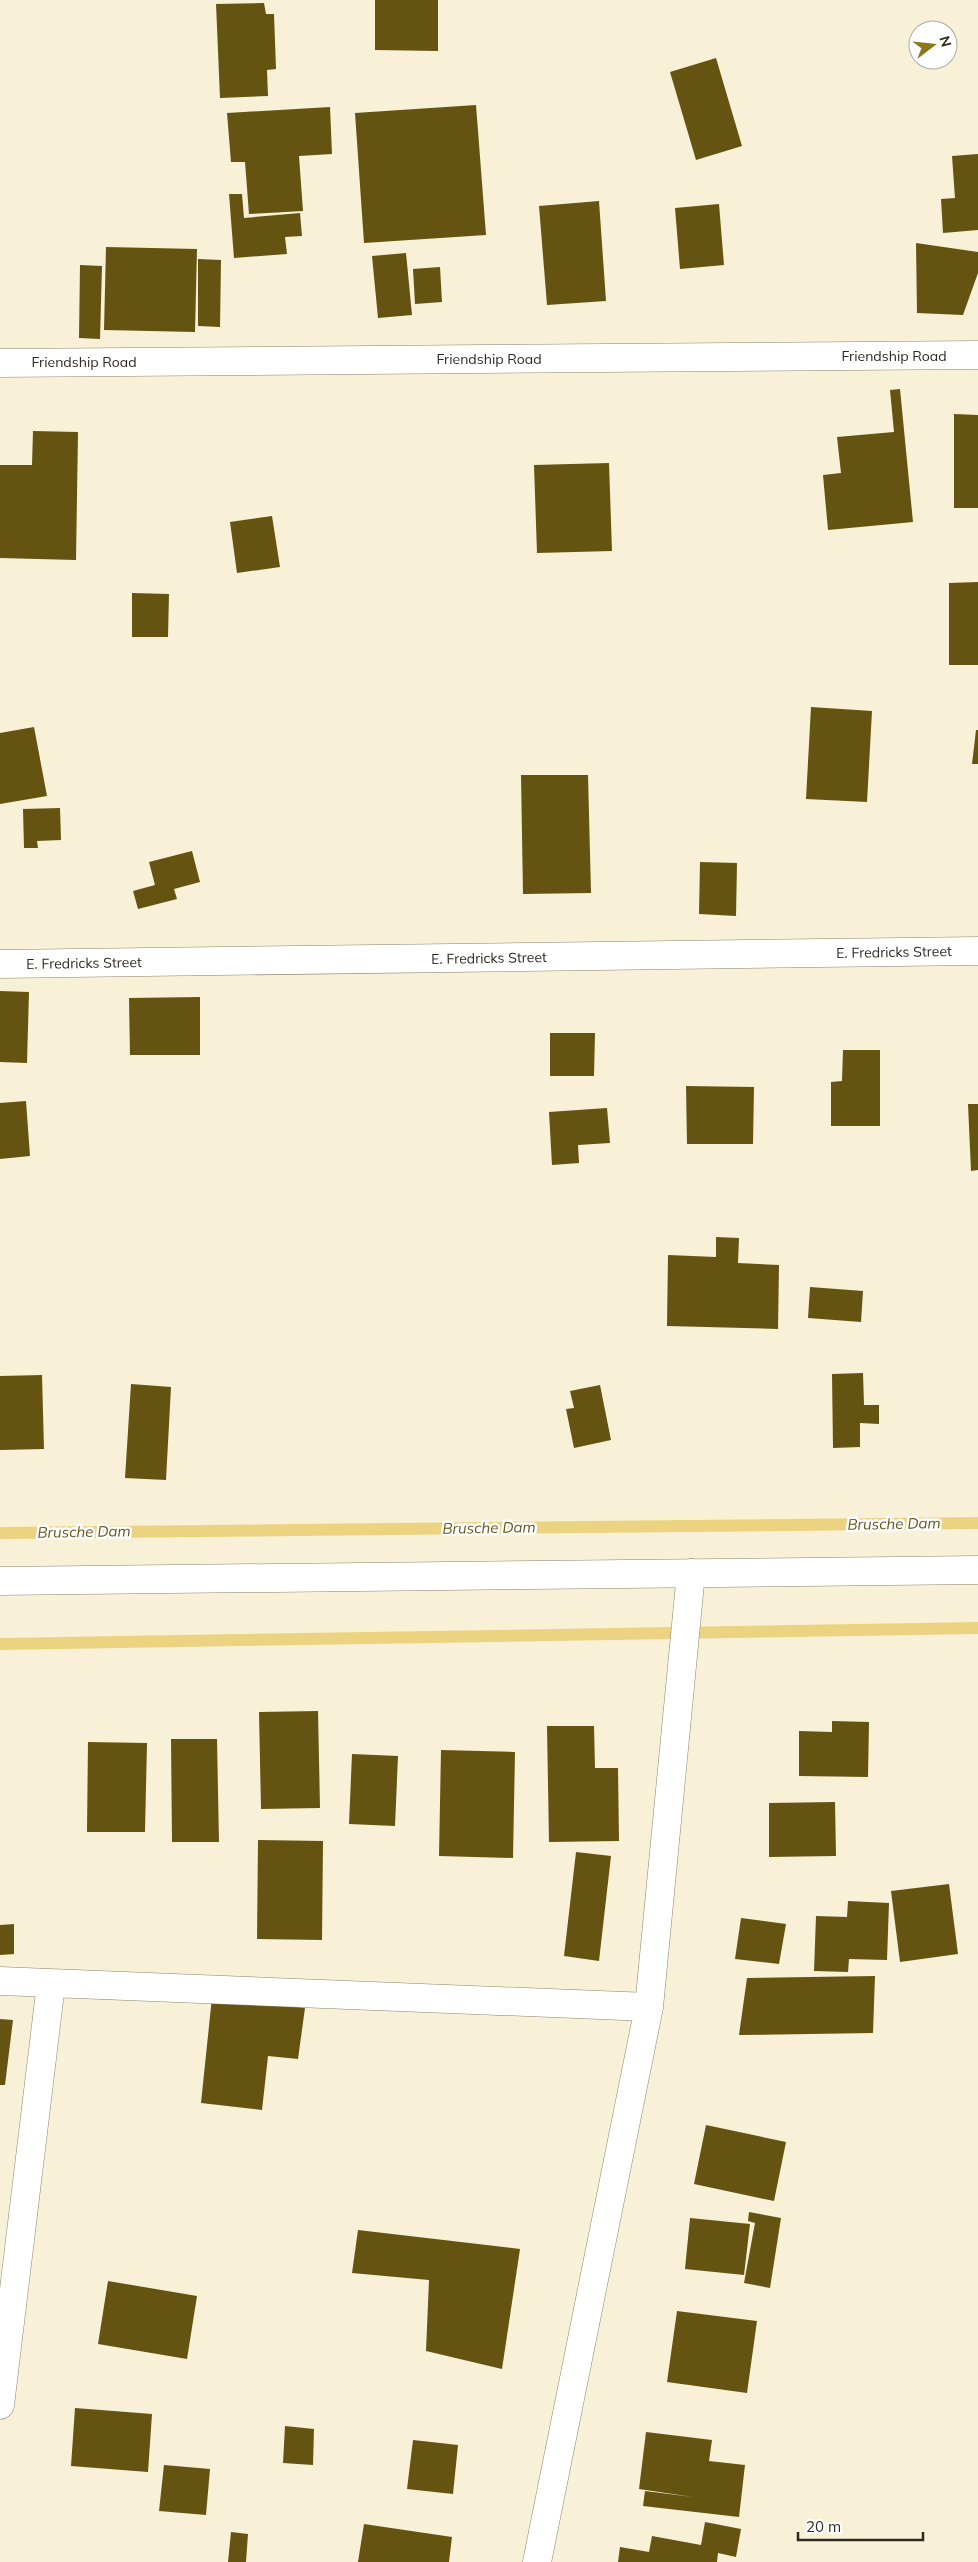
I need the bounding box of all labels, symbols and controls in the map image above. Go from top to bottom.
north arrow [908,20,958,70]
text: N [935,34,956,49]
street label: Friendship Road [841,347,947,365]
street label: Friendship Road [436,350,542,368]
street label: Friendship Road [31,353,137,371]
street label: E. Fredricks Street [836,942,952,962]
street label: E. Fredricks Street [431,948,547,968]
street label: E. Fredricks Street [26,953,142,973]
water label: Brusche Dam [847,1513,941,1534]
water label: Brusche Dam [442,1517,536,1538]
water label: Brusche Dam [37,1521,131,1542]
scale bar [798,2510,923,2542]
text: 20 m [806,2517,841,2536]

